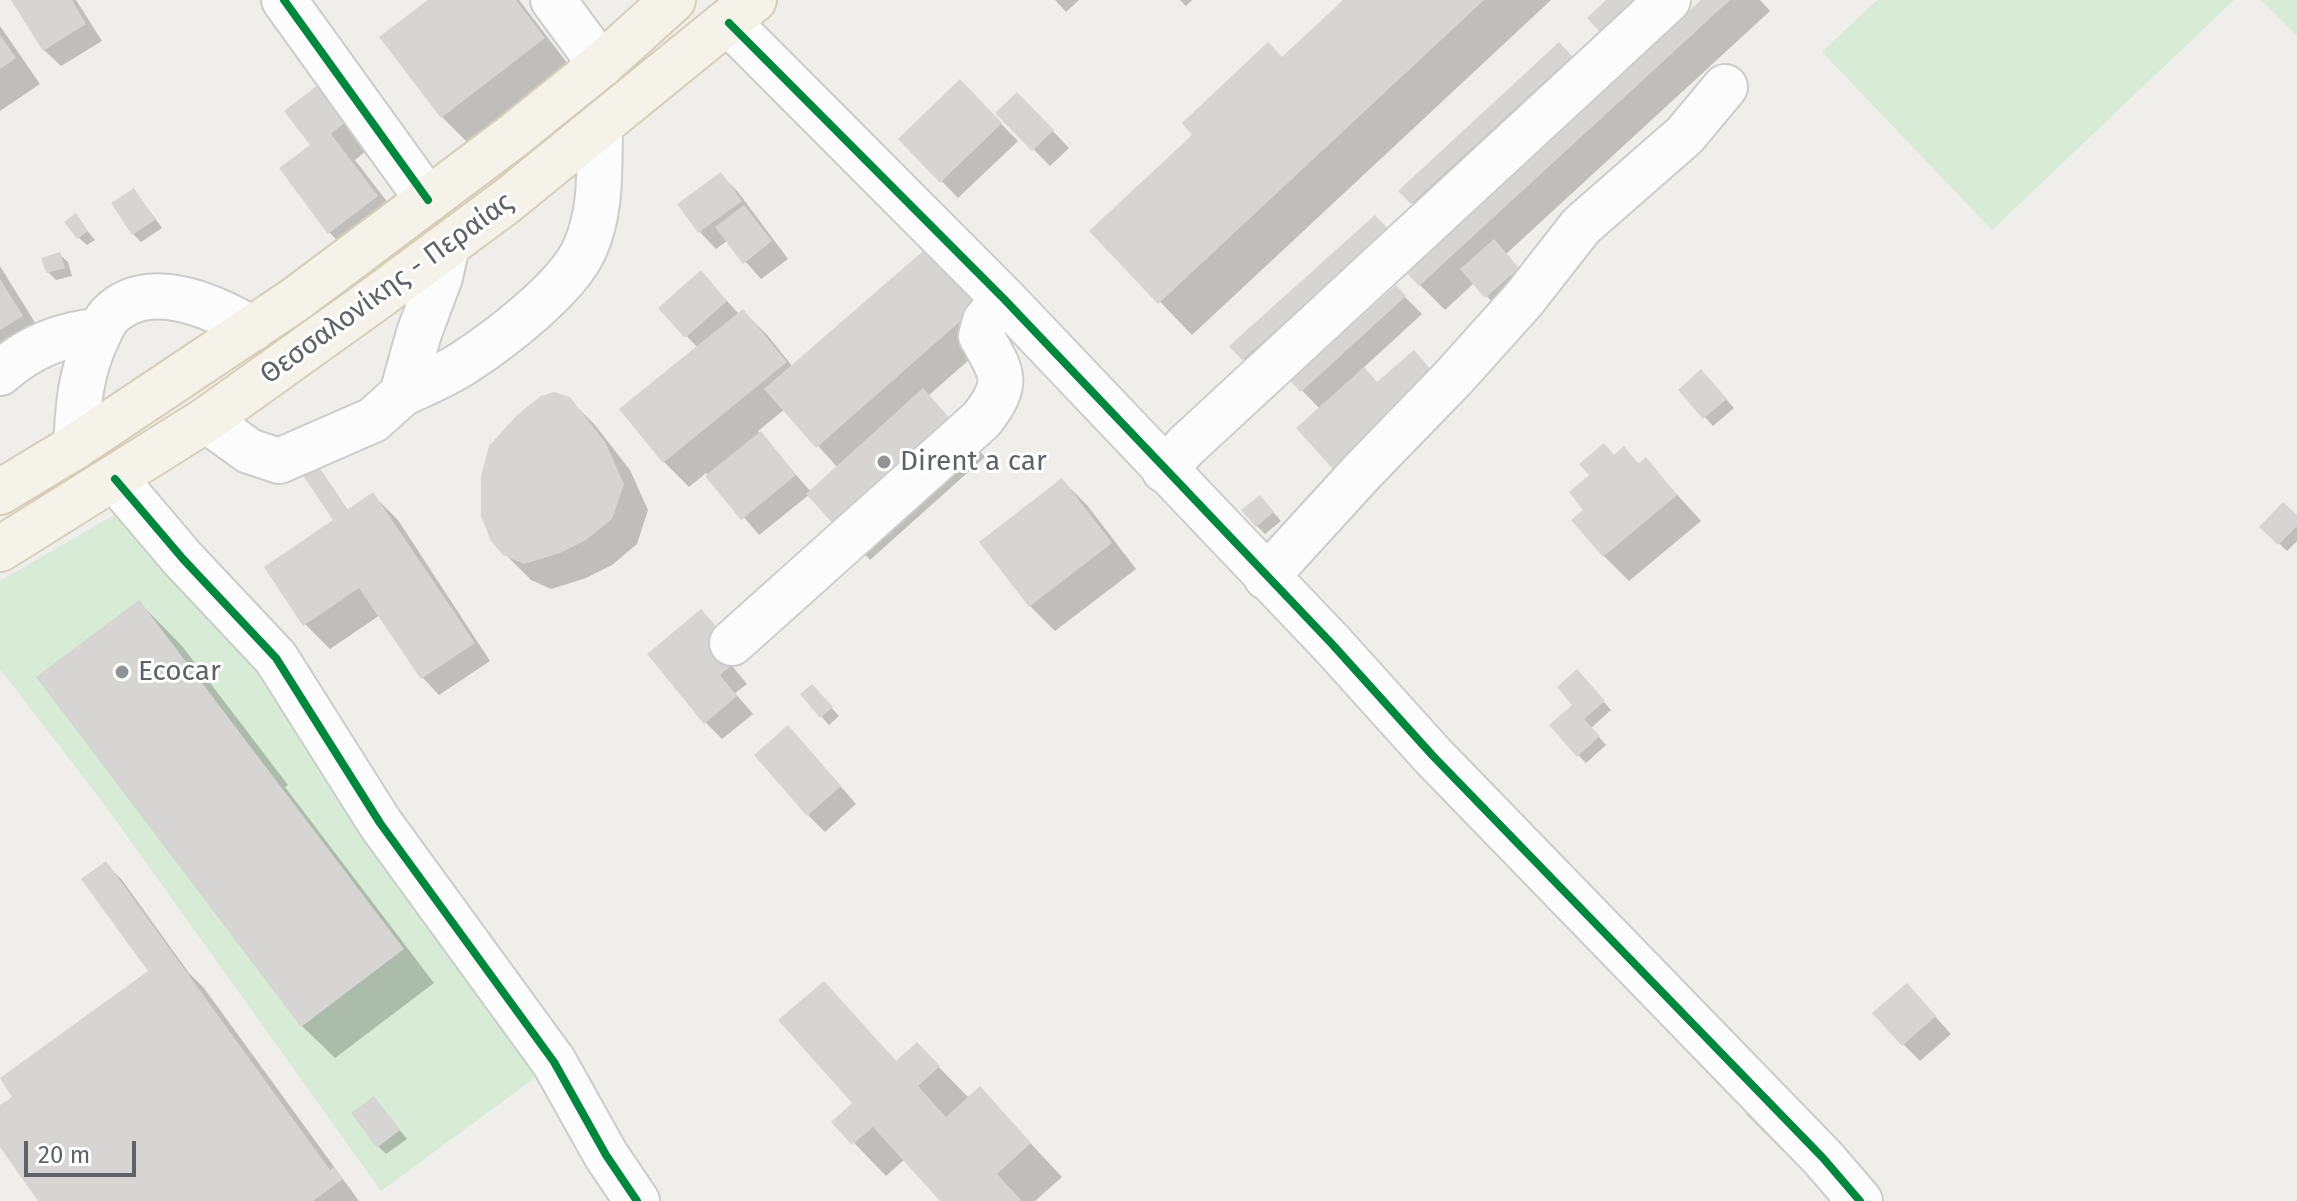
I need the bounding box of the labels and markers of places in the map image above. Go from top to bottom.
place label: Dirent a car [900,445,1047,479]
marker: Dirent a car [875,453,893,471]
place label: Ecocar [138,655,221,689]
marker: Ecocar [113,663,131,681]

